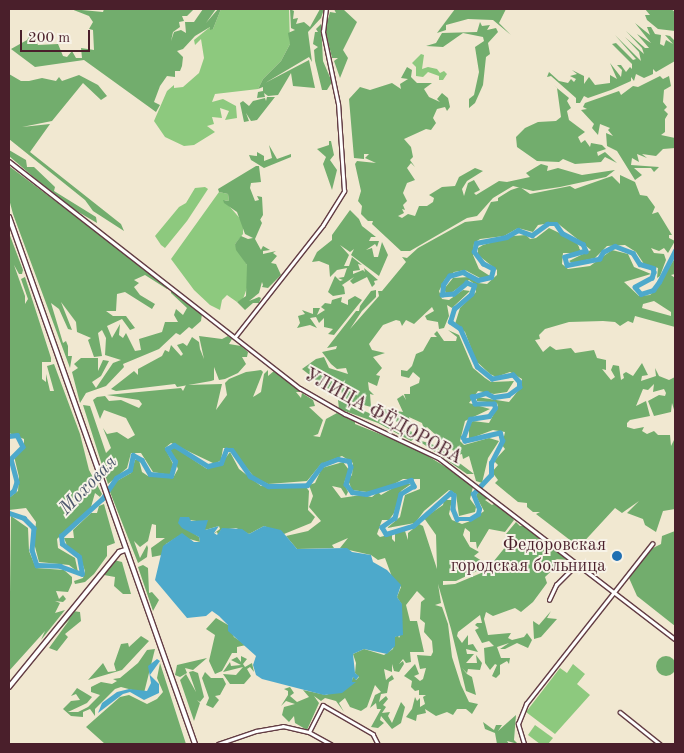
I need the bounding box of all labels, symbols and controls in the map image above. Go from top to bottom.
scale bar [22,20,92,52]
text: 200 m [28,31,70,46]
street label: УЛИЦА ФЁДОРОВА [300,365,466,469]
water label: Моховая [55,452,123,520]
place label: Федоровская городская больница [451,535,606,578]
marker: Федоровская городская больница [610,549,624,563]

